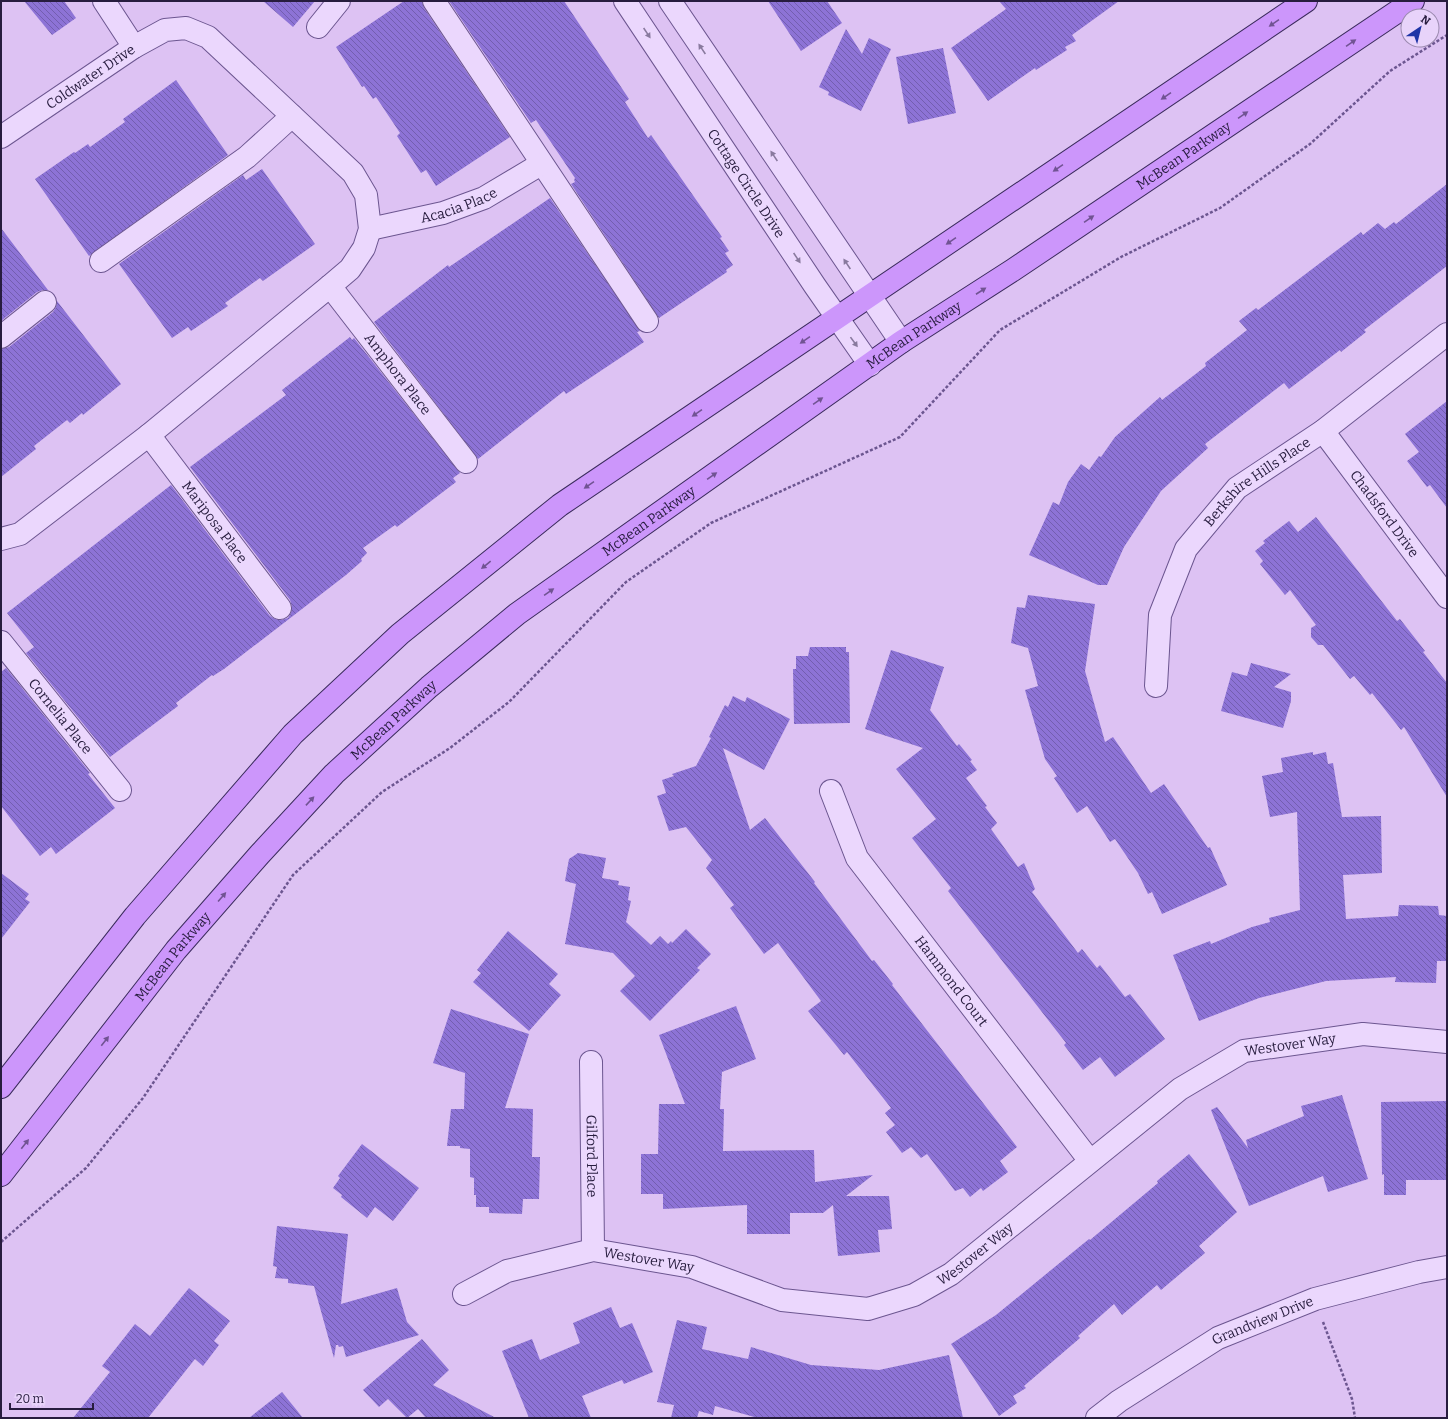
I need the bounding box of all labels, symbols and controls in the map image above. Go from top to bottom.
north arrow [1400,8,1440,48]
text: N [1418,12,1433,28]
one-way arrow [1268,19,1279,27]
one-way arrow [643,28,651,39]
one-way arrow [1345,39,1357,46]
street label: Coldwater Drive [43,41,138,113]
one-way arrow [698,43,706,54]
one-way arrow [1161,92,1171,100]
one-way arrow [1238,111,1249,119]
street label: McBean Parkway [1133,118,1235,194]
street label: Cottage Circle Drive [704,126,788,241]
one-way arrow [770,151,778,161]
one-way arrow [1053,165,1064,172]
street label: Acacia Place [419,184,500,227]
one-way arrow [1084,215,1094,223]
one-way arrow [945,237,956,245]
one-way arrow [793,253,801,263]
one-way arrow [843,259,851,269]
one-way arrow [975,287,986,294]
street label: McBean Parkway [863,297,965,373]
street label: Amphora Place [361,330,434,418]
one-way arrow [800,336,810,344]
one-way arrow [850,336,858,347]
one-way arrow [813,397,824,405]
one-way arrow [692,409,702,417]
street label: Berkshire Hills Place [1201,434,1314,530]
street label: Chadsford Drive [1346,467,1422,561]
one-way arrow [707,472,717,480]
street label: Mariposa Place [178,478,251,566]
one-way arrow [584,481,594,489]
street label: McBean Parkway [599,482,699,560]
one-way arrow [481,560,492,569]
one-way arrow [544,588,554,596]
street label: Cornelia Place [25,675,96,758]
street label: McBean Parkway [347,676,440,764]
one-way arrow [305,796,314,806]
one-way arrow [218,892,227,902]
street label: McBean Parkway [132,908,215,1005]
street label: Hammond Court [911,932,991,1030]
street label: Westover Way [1243,1030,1337,1060]
one-way arrow [101,1036,109,1047]
street label: Gilford Place [583,1115,600,1197]
one-way arrow [21,1138,29,1149]
street label: Westover Way [934,1219,1017,1289]
street label: Westover Way [602,1244,696,1276]
street label: Grandview Drive [1208,1293,1316,1349]
scale bar [10,1385,93,1411]
text: 20 m [16,1392,45,1406]

